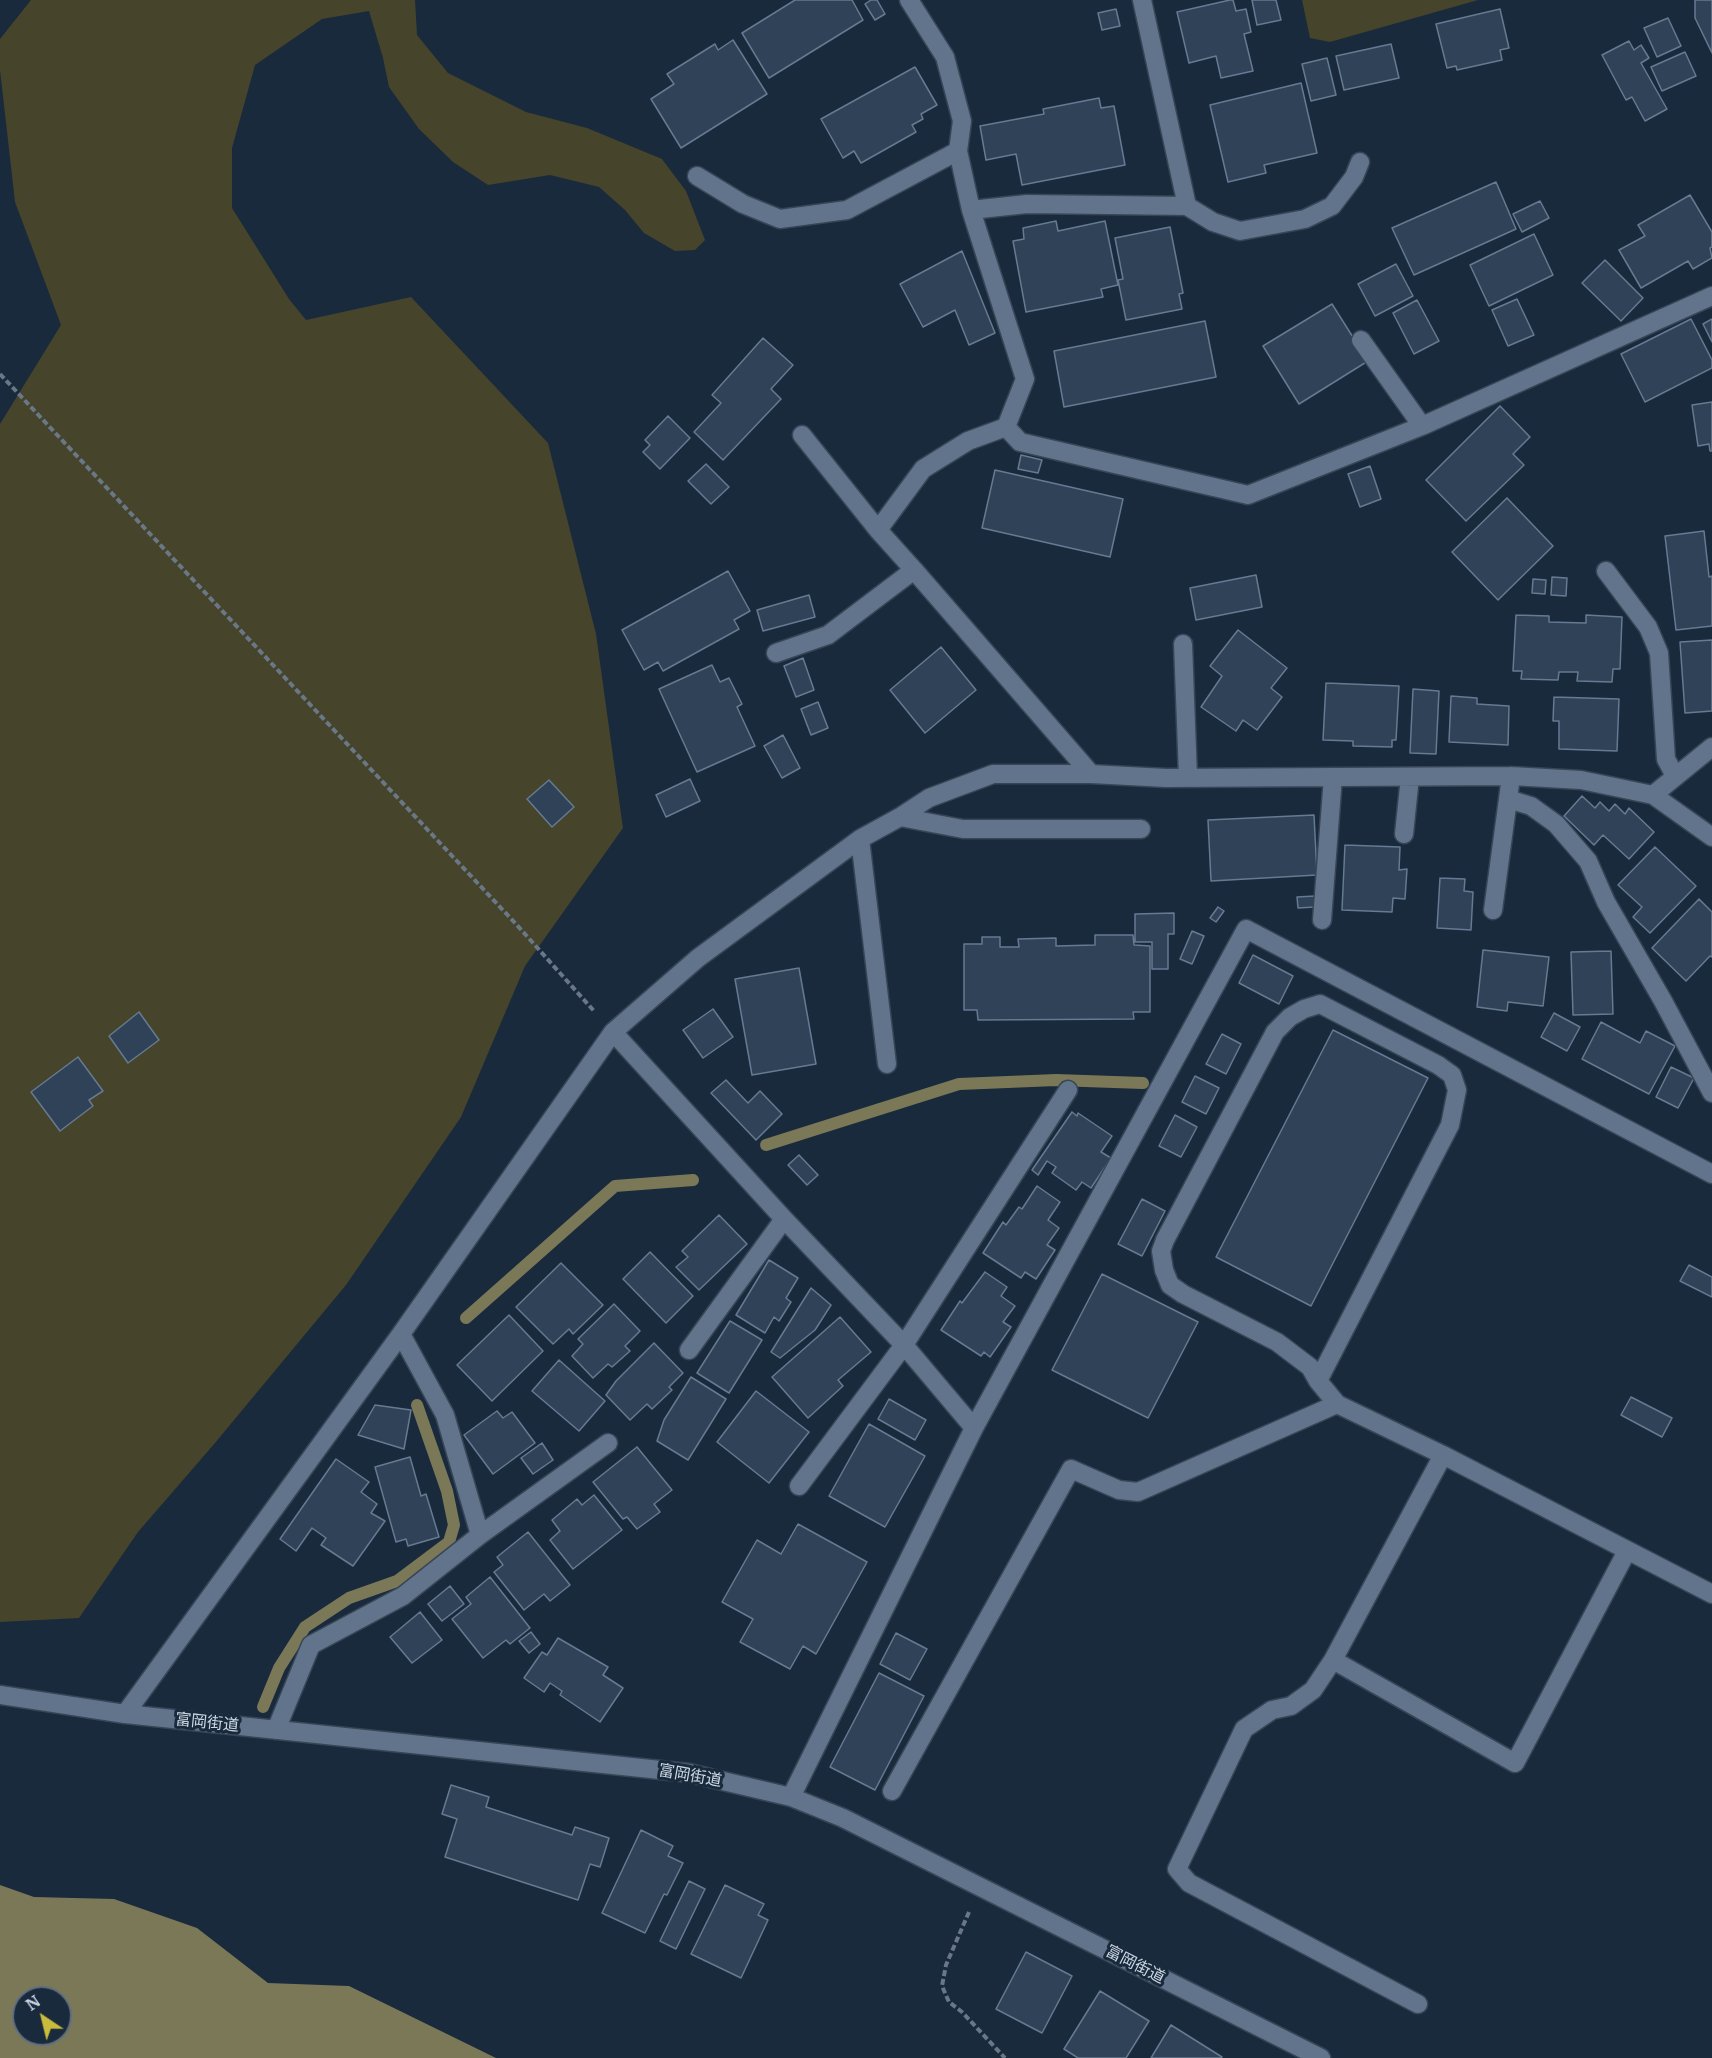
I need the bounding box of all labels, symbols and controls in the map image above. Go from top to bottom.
street label: 富岡街道 [174,1710,240,1736]
street label: 富岡街道 [657,1761,723,1791]
street label: 富岡街道 [1102,1942,1168,1988]
north arrow [12,1986,72,2046]
text: N [22,1991,44,2015]

